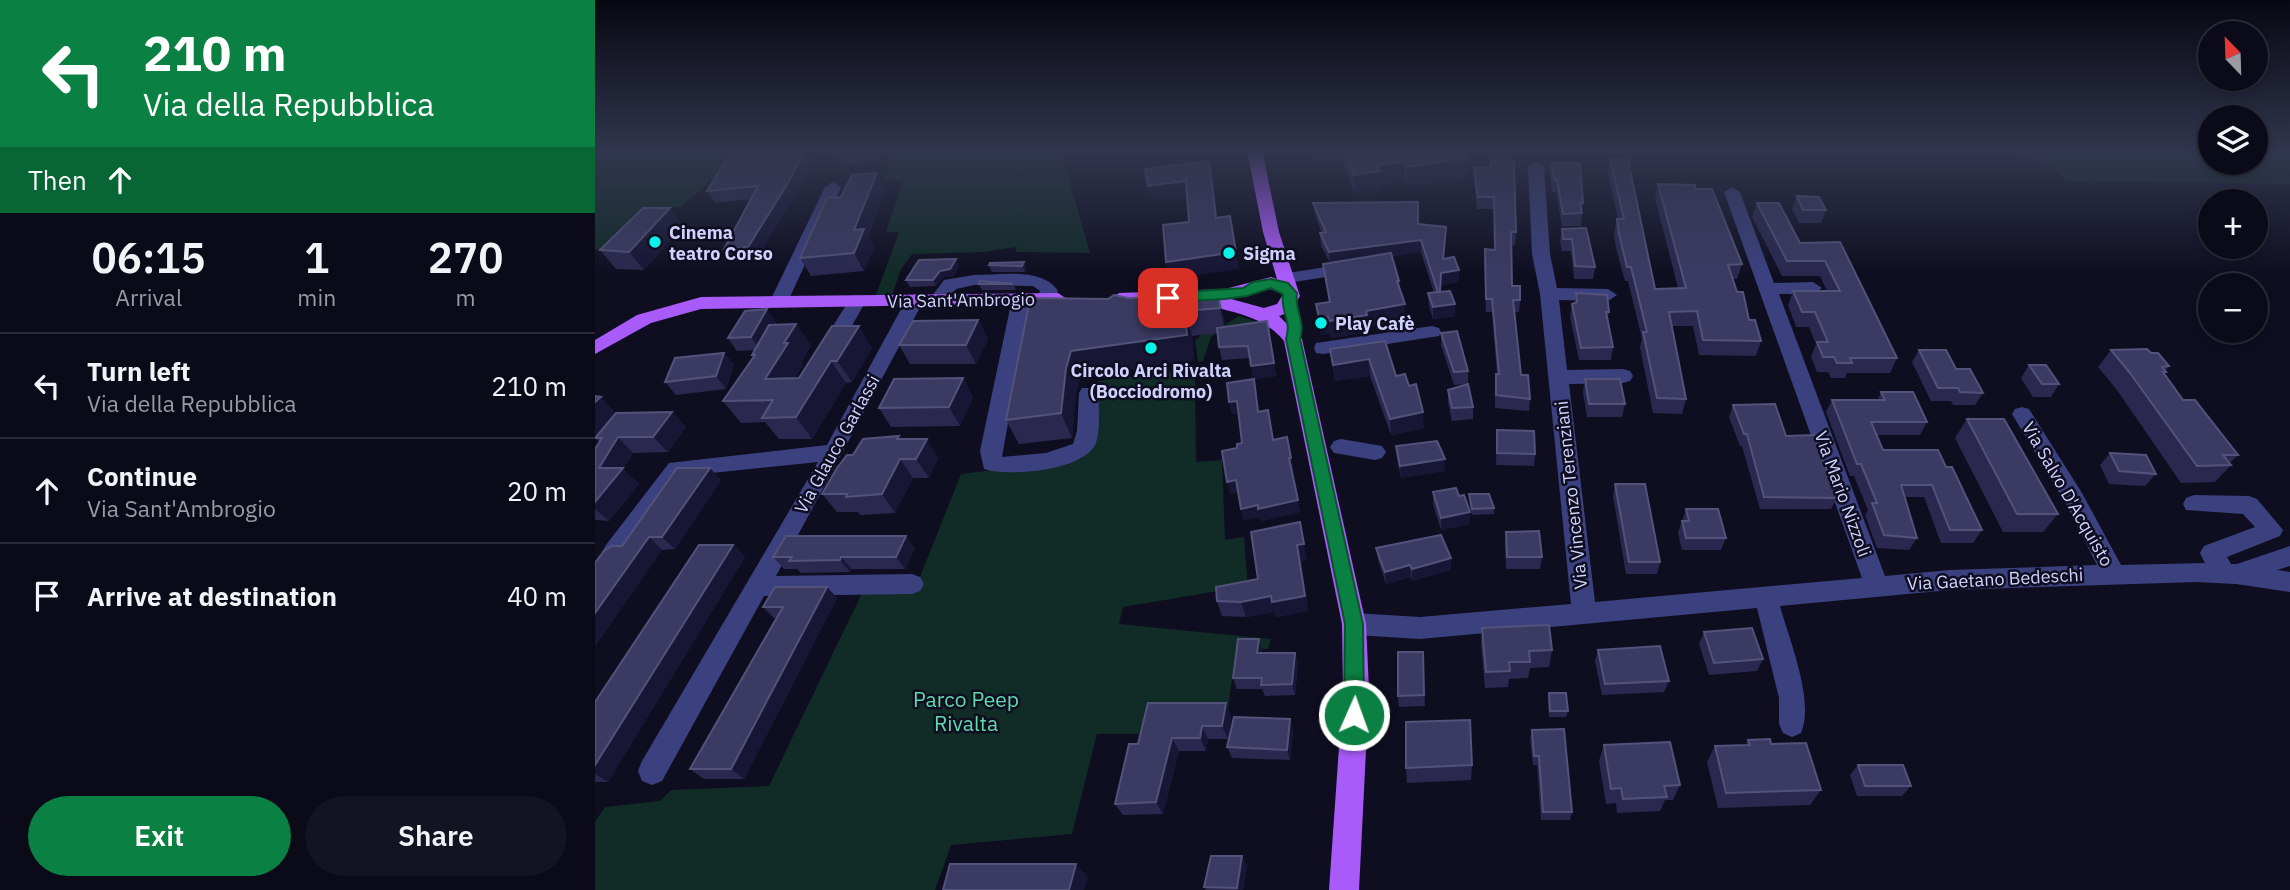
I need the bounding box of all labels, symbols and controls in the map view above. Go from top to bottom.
text: 210 m [143,21,287,84]
north arrow [2198,21,2268,91]
map controls [2198,21,2268,343]
icon: left [28,28,119,119]
text: Via della Repubblica [143,83,434,125]
button: layers [2198,105,2268,175]
icon: ahead [101,161,139,199]
text: Then [28,163,87,197]
button: + [2198,189,2268,259]
place label: Cinema teatro Corso [669,221,773,265]
text: 06:15 [92,230,206,285]
text: 1 [304,230,329,285]
text: 270 [428,230,503,285]
marker: Cinema teatro Corso [647,234,663,250]
place label: Sigma [1243,242,1296,265]
marker: Sigma [1221,245,1237,261]
pin [1138,268,1198,328]
button: − [2198,273,2268,343]
icon: arrive [1149,279,1187,317]
text: Arrival [115,282,182,312]
text: min [297,282,336,312]
text: m [456,282,476,312]
street label: Via Sant'Ambrogio [887,287,1035,313]
place label: Play Cafè [1335,312,1415,335]
marker: Play Cafè [1313,315,1329,331]
marker: Circolo Arci Rivalta (Bocciodromo) [1143,340,1159,356]
text: Turn left [87,354,190,388]
place label: Circolo Arci Rivalta (Bocciodromo) [1070,359,1232,403]
icon: left [28,367,66,405]
text: 210 m [491,369,567,403]
street label: Via Glauco Garlassi [789,371,885,517]
text: Via della Repubblica [87,388,296,418]
street label: Via Vincenzo Terenziani [1550,400,1592,590]
street label: Via Salvo D'Acquisto [2017,418,2119,570]
street label: Via Mario Nizzoli [1810,428,1876,560]
text: Continue [87,459,197,493]
icon: ahead [28,472,66,510]
text: 20 m [507,474,567,508]
text: Via Sant'Ambrogio [87,493,276,523]
street label: Via Gaetano Bedeschi [1906,563,2084,595]
icon: arrive [28,577,66,615]
text: Arrive at destination [87,579,337,613]
text: 40 m [507,579,567,613]
position arrow [1317,678,1391,752]
park label: Parco Peep Rivalta [913,685,1019,737]
button: Exit [28,796,291,876]
button: Share [305,796,567,876]

